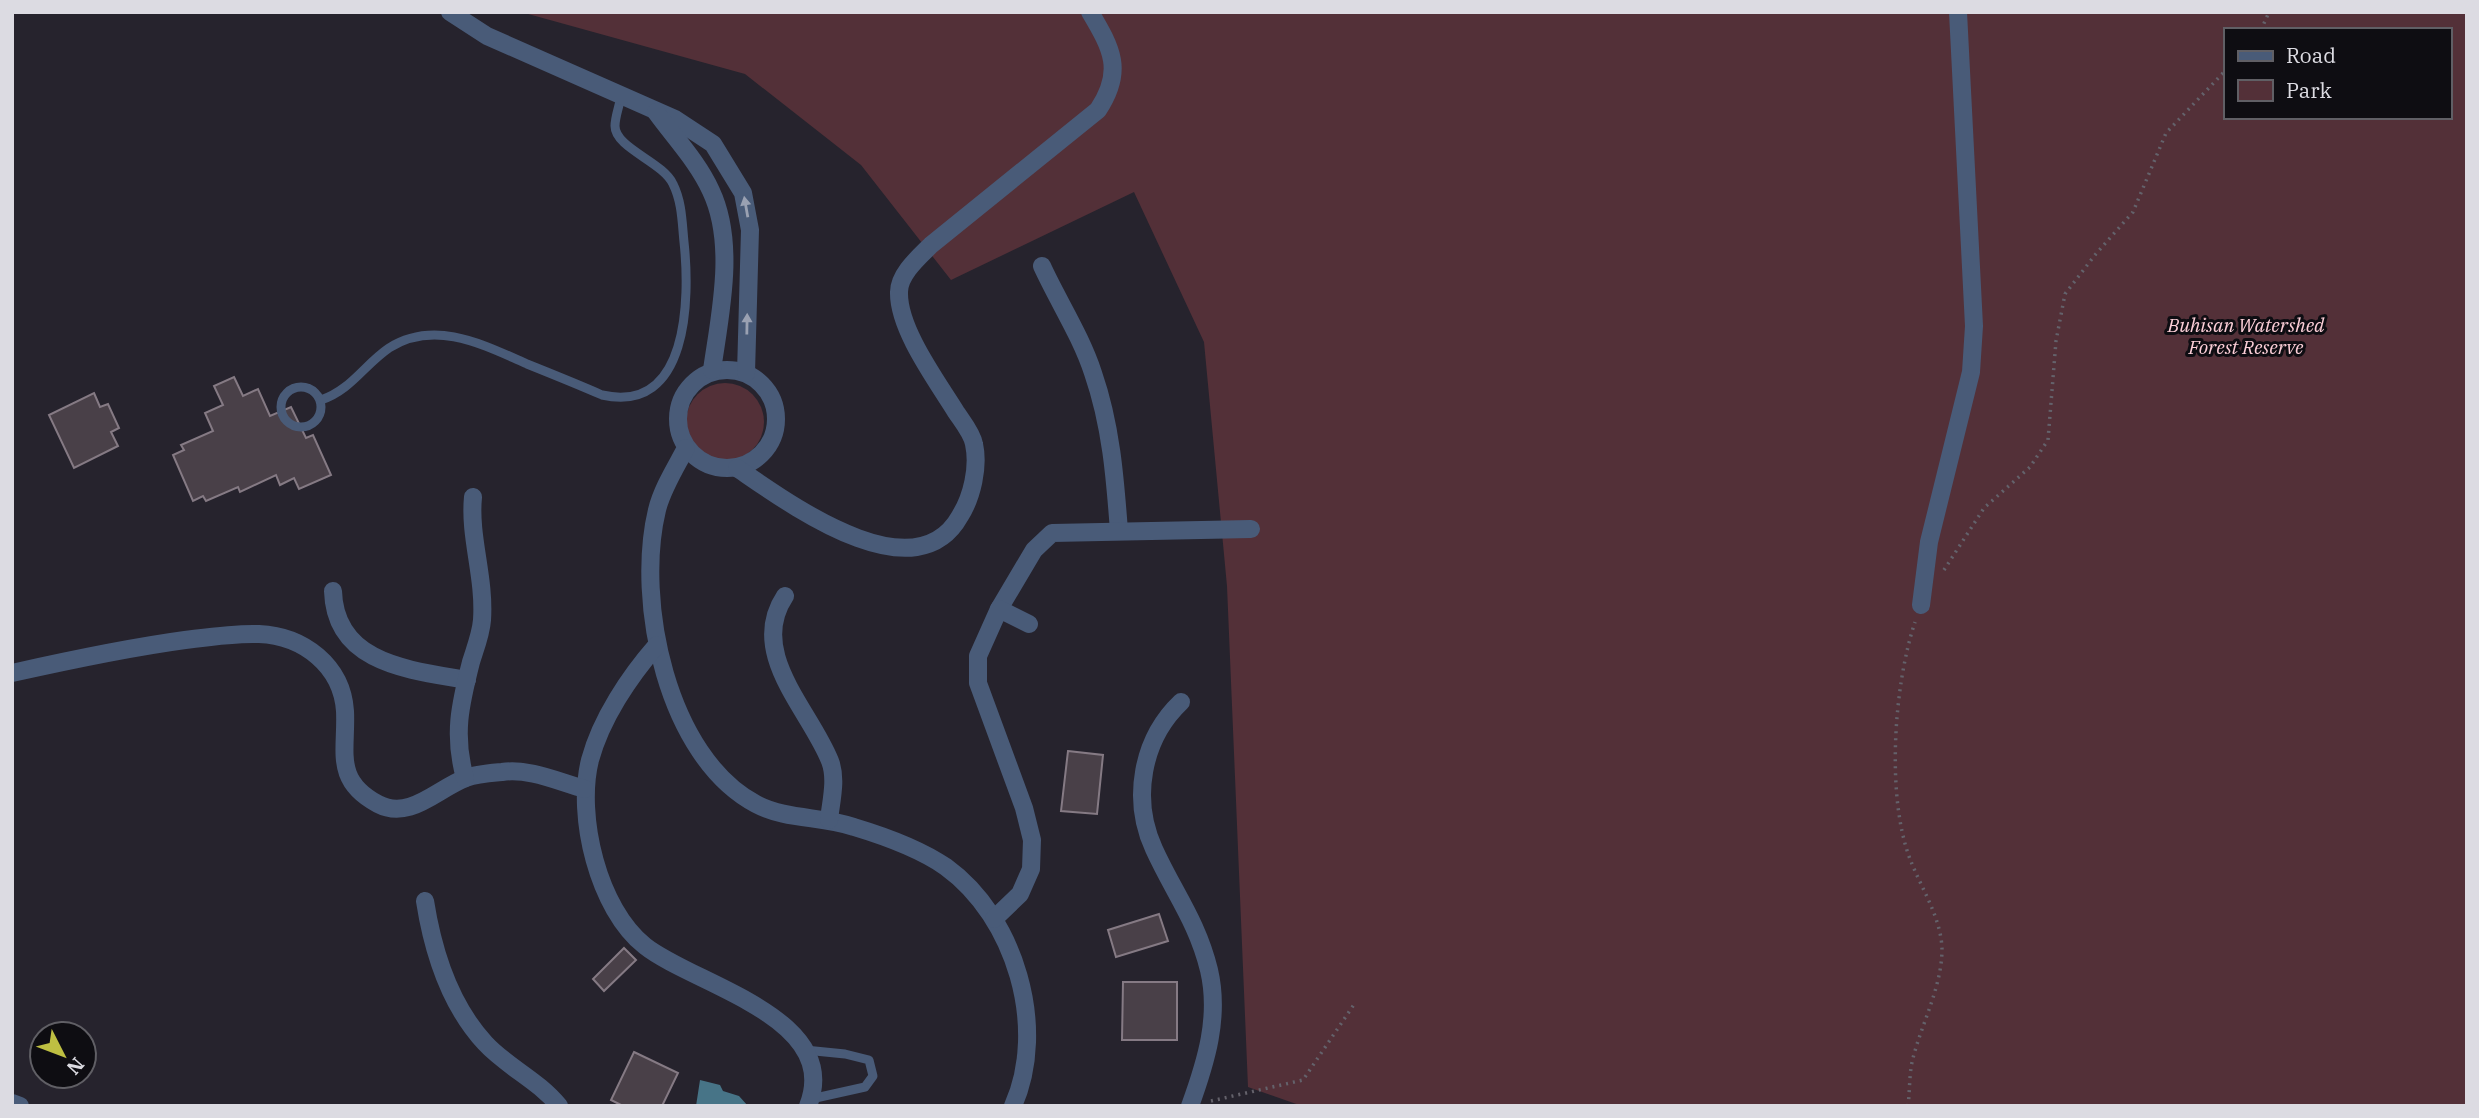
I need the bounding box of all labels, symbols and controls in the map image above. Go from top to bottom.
legend [2224,28,2451,119]
text: Road [2286,41,2336,69]
text: Park [2286,76,2333,104]
one-way arrow [740,195,751,217]
one-way arrow [741,313,753,335]
park label: Buhisan Watershed Forest Reserve [2167,313,2325,359]
north arrow [28,1020,98,1090]
text: N [62,1053,90,1080]

